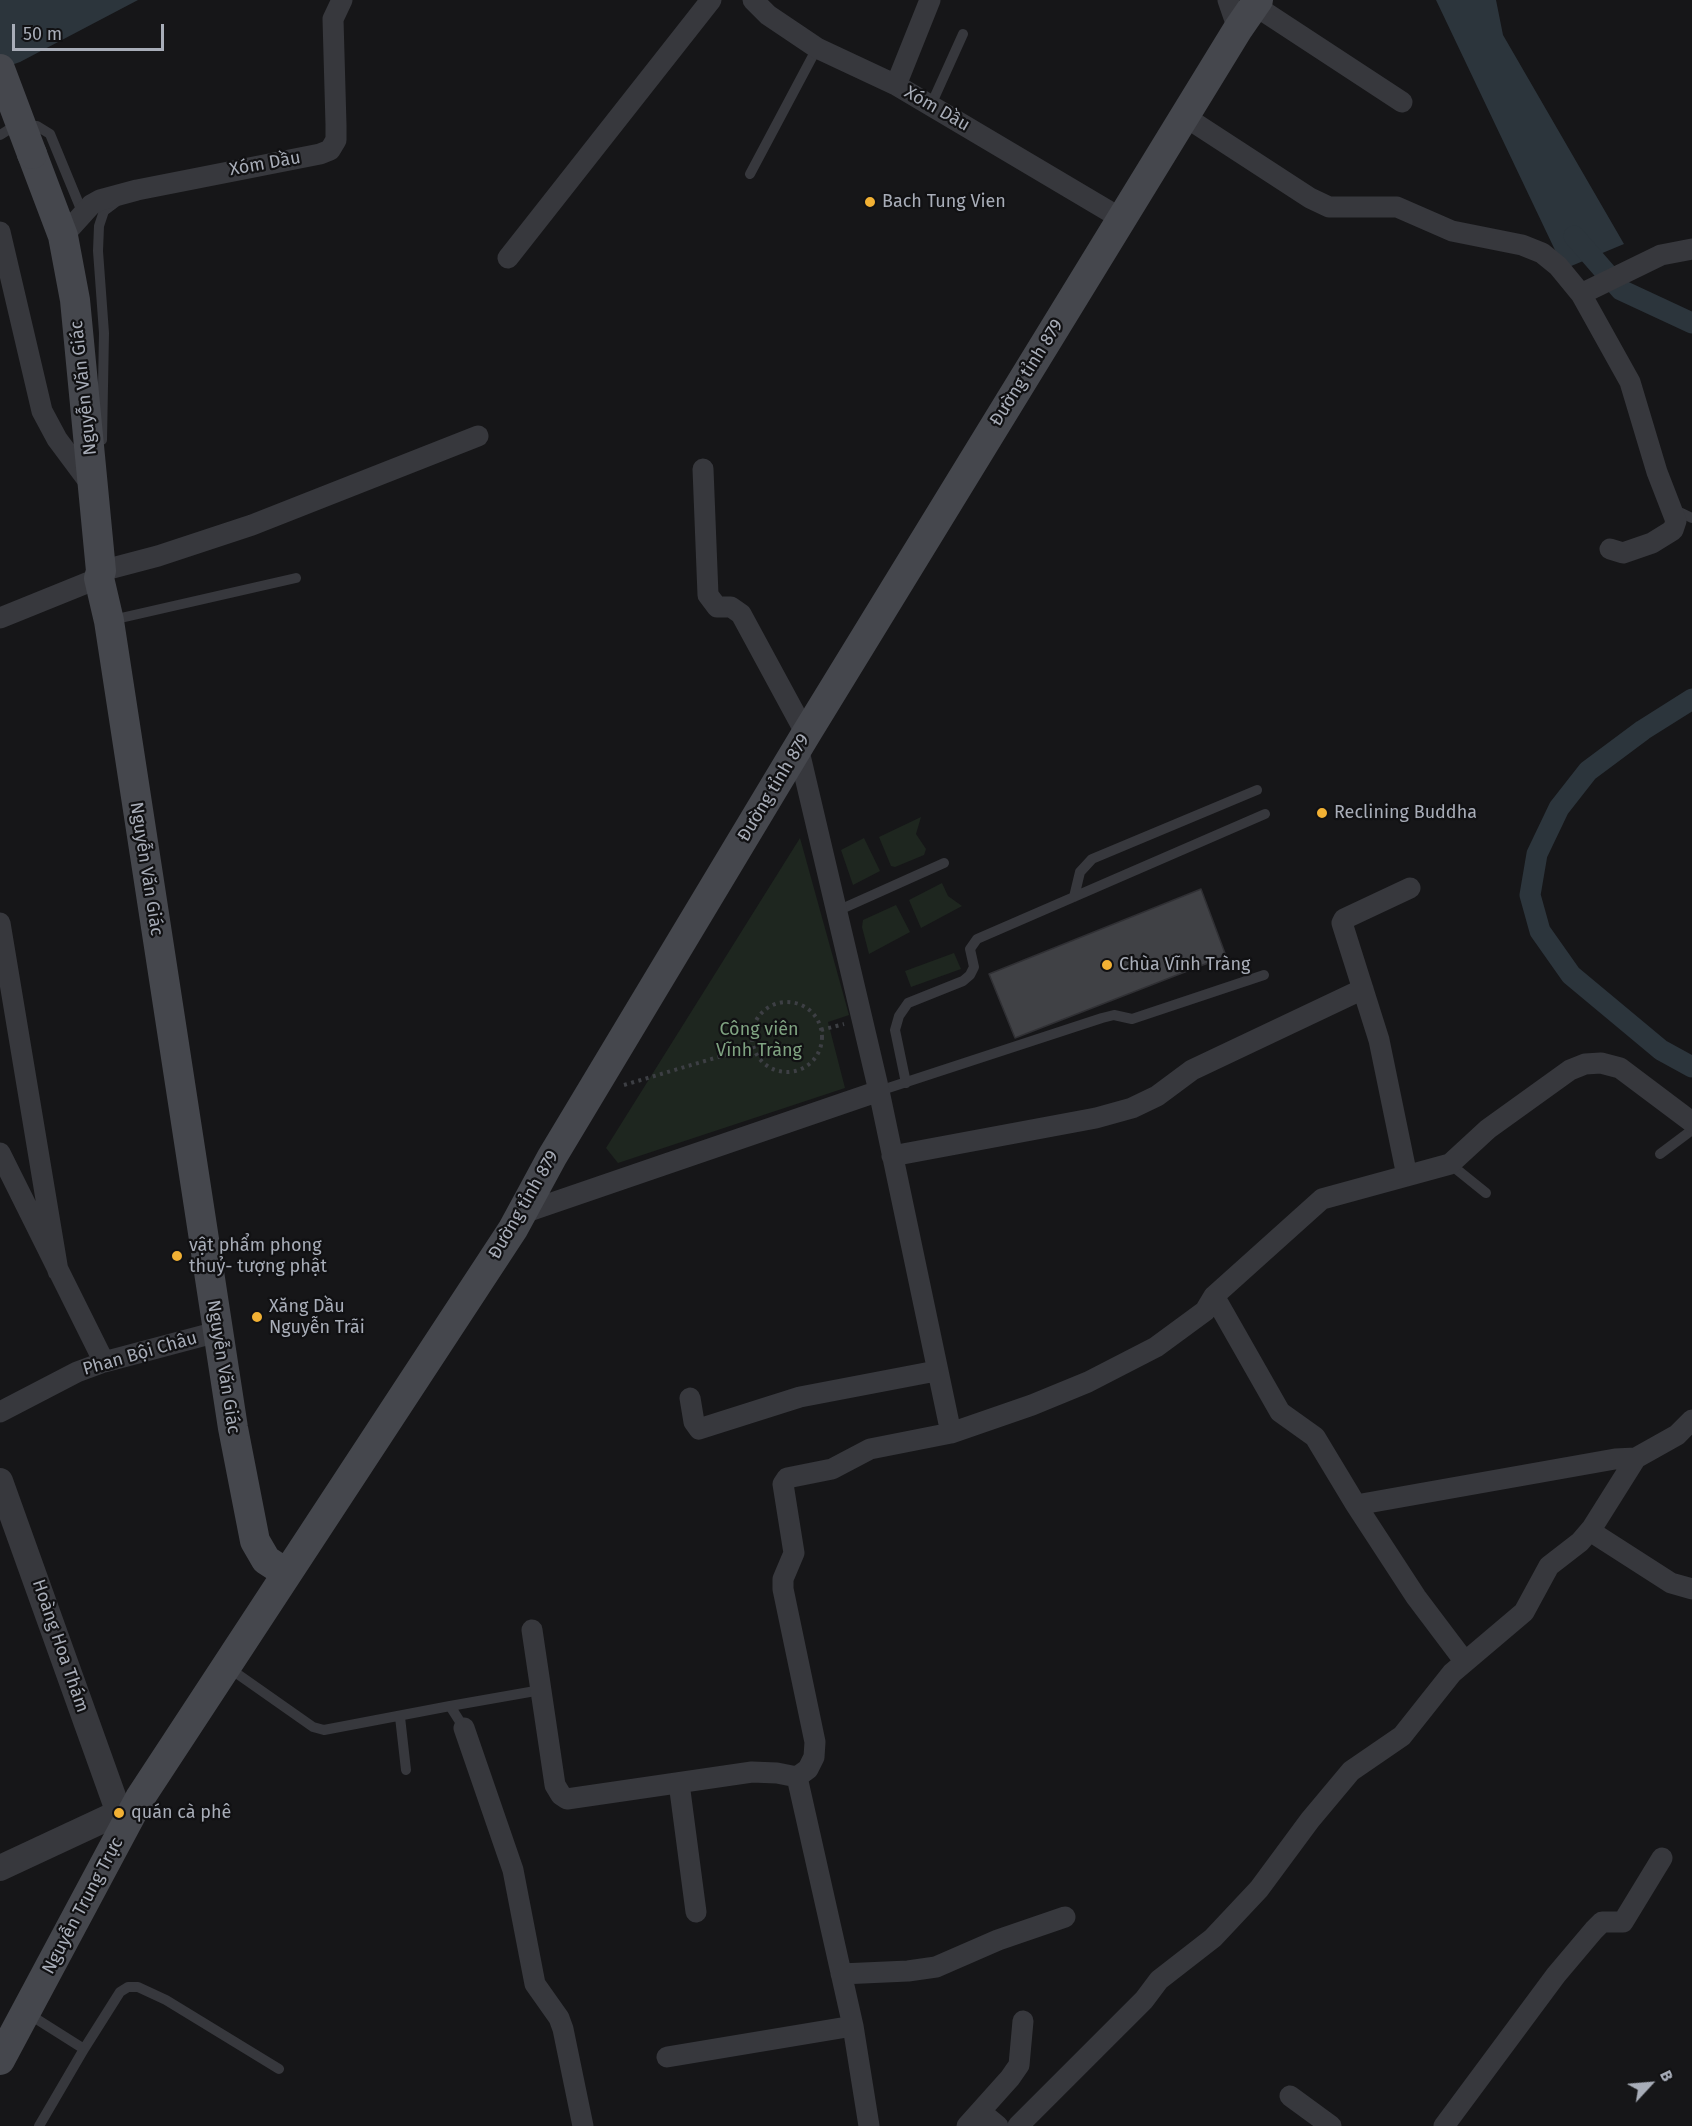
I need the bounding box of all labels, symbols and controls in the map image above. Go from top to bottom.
scale bar [15,12,166,50]
text: 50 m [23,23,62,45]
street label: Xóm Dầu [900,82,974,136]
street label: Xóm Dầu [228,147,302,181]
place label: Bach Tung Vien [882,191,1006,213]
marker: Bach Tung Vien [863,195,877,209]
street label: Đường tỉnh 879 [986,316,1068,430]
street label: Nguyễn Văn Giác [66,320,102,456]
street label: Đường tỉnh 879 [733,730,815,846]
street label: Nguyễn Văn Giác [125,801,167,937]
place label: Reclining Buddha [1334,802,1477,824]
marker: Reclining Buddha [1315,806,1329,820]
place label: Chùa Vĩnh Tràng [1119,954,1250,976]
marker: Chùa Vĩnh Tràng [1100,958,1114,972]
park label: Công viên Vĩnh Tràng [716,1019,802,1062]
street label: Đường tỉnh 879 [484,1147,564,1263]
place label: vật phẩm phong thuỷ- tượng phật [189,1235,327,1278]
marker: vật phẩm phong thuỷ- tượng phật [170,1249,184,1263]
place label: Xăng Dầu Nguyễn Trãi [269,1296,365,1338]
street label: Nguyễn Văn Giác [202,1299,244,1435]
marker: Xăng Dầu Nguyễn Trãi [250,1310,264,1324]
street label: Phan Bội Châu [80,1327,200,1381]
street label: Hoàng Hoa Thám [27,1577,93,1715]
place label: quán cà phê [131,1802,231,1824]
marker: quán cà phê [112,1806,126,1820]
street label: Nguyễn Trung Trực [38,1834,128,1978]
north arrow [1620,2054,1680,2114]
text: B [1656,2067,1677,2084]

